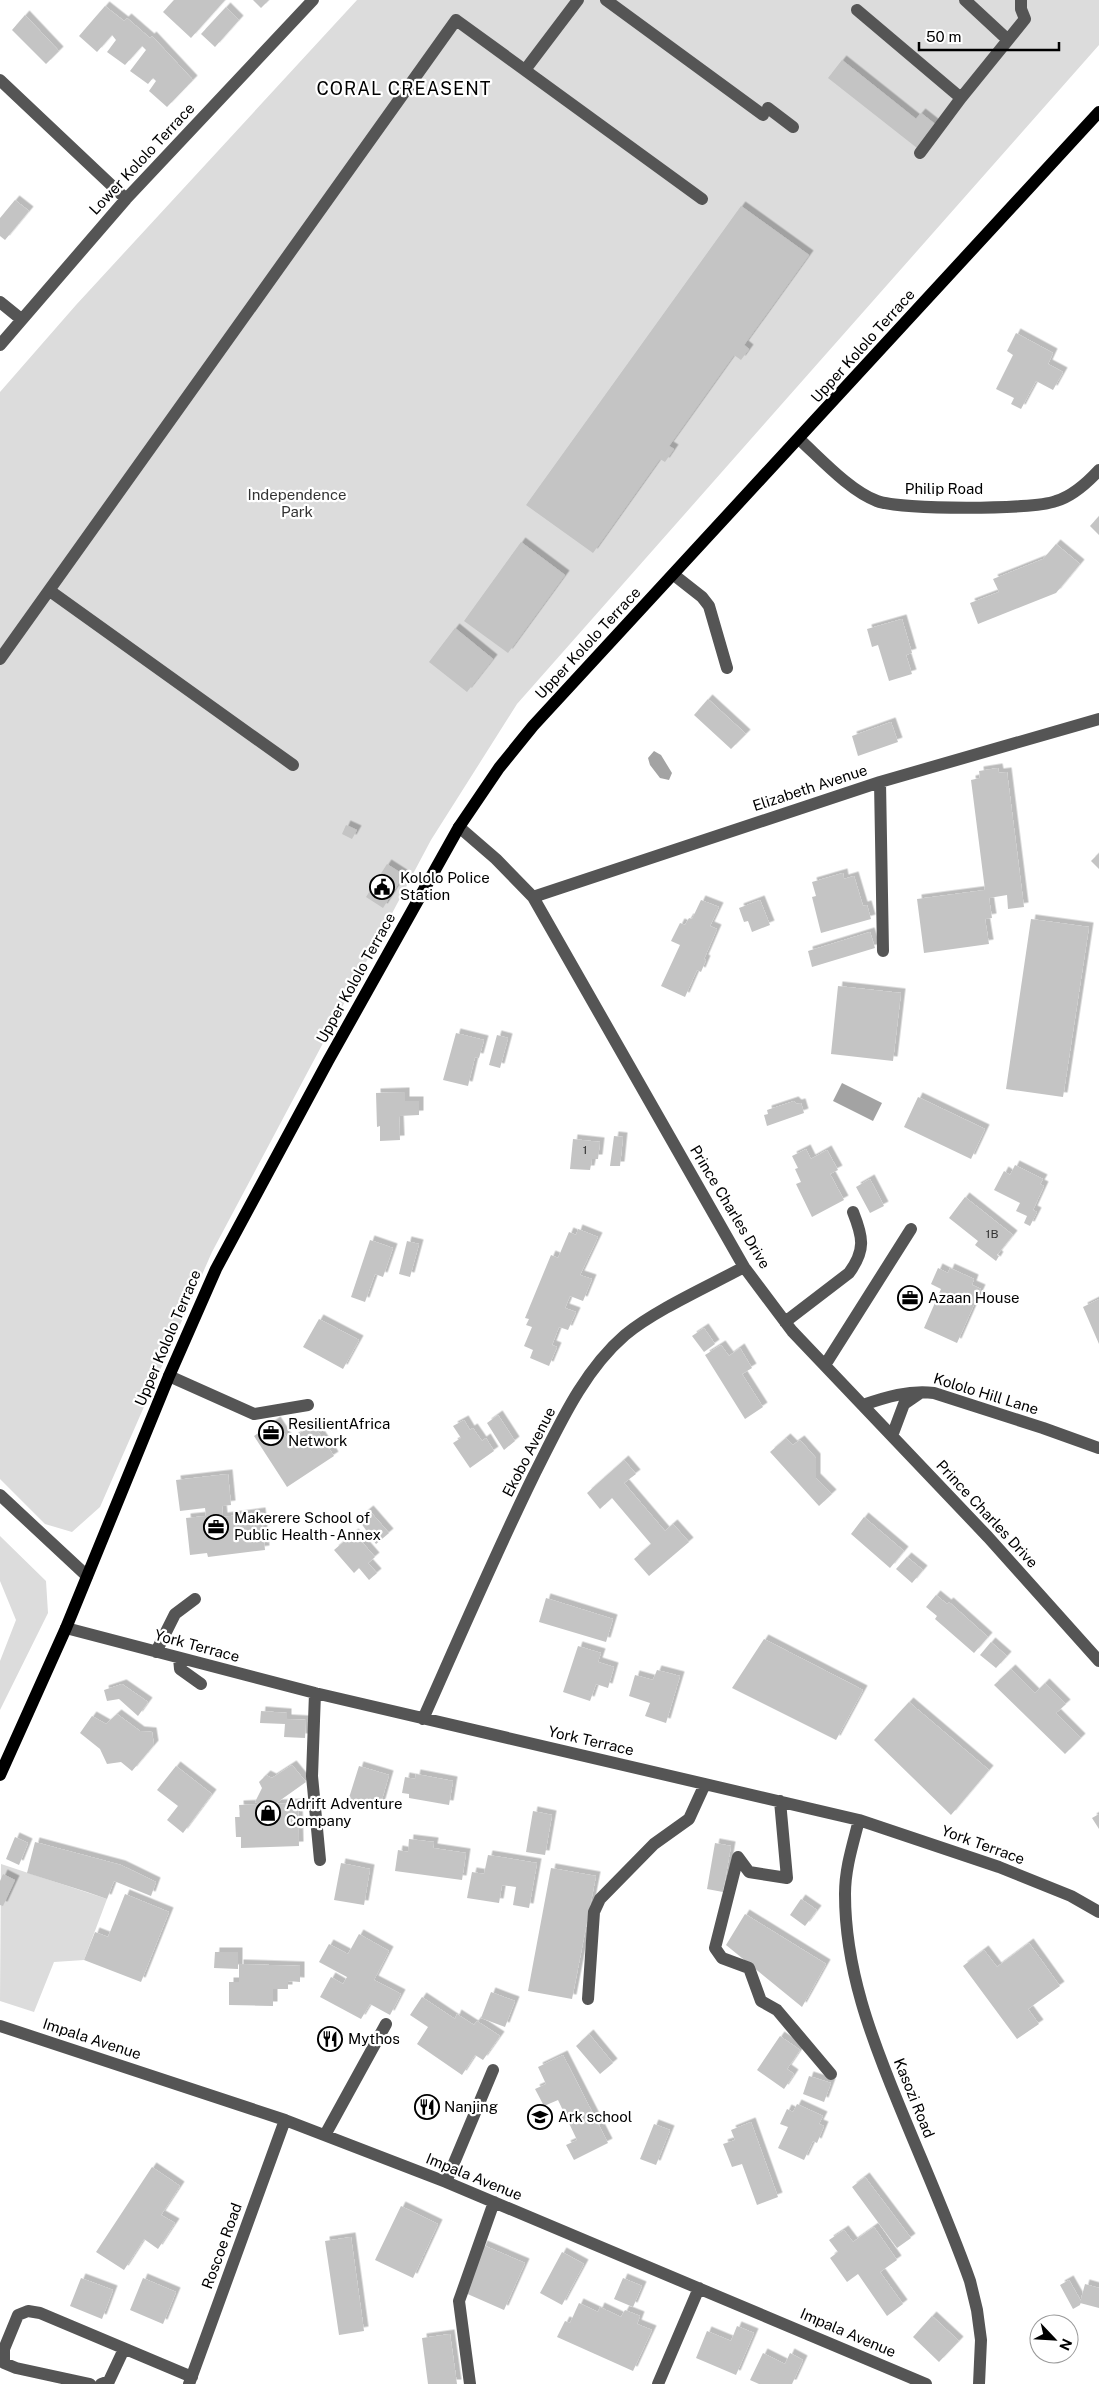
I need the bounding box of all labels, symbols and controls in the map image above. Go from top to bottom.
scale bar [919,20,1059,52]
text: 50 m [926,28,961,45]
district label: CORAL CREASENT [316,78,492,99]
street label: Lower Kololo Terrace [86,99,198,218]
street label: Upper Kololo Terrace [807,286,918,406]
street label: Philip Road [905,480,983,497]
park label: Independence Park [247,486,347,520]
street label: Upper Kololo Terrace [532,583,644,702]
street label: Elizabeth Avenue [750,761,869,814]
place label: Kololo Police Station [400,869,490,903]
public building icon: Kololo Police Station [369,874,395,900]
street label: Upper Kololo Terrace [313,910,398,1046]
street label: Prince Charles Drive [687,1142,774,1271]
house number: 1 [583,1143,587,1157]
house number: 1B [986,1227,998,1241]
street label: Upper Kololo Terrace [131,1267,204,1408]
office icon: Azaan House [897,1285,923,1311]
place label: Azaan House [928,1289,1020,1306]
street label: Kololo Hill Lane [932,1369,1041,1418]
street label: Ekobo Avenue [499,1404,558,1499]
place label: ResilientAfrica Network [288,1415,390,1449]
office icon: ResilientAfrica Network [258,1420,284,1446]
street label: Prince Charles Drive [933,1456,1042,1571]
place label: Makerere School of Public Health - Annex [234,1509,381,1543]
office icon: Makerere School of Public Health - Annex [203,1514,229,1540]
street label: York Terrace [153,1626,241,1665]
street label: York Terrace [547,1722,636,1759]
place label: Adrift Adventure Company [286,1795,402,1829]
shop icon: Adrift Adventure Company [255,1800,281,1826]
street label: York Terrace [939,1822,1027,1867]
street label: Impala Avenue [41,2015,143,2062]
restaurant icon: Mythos [317,2026,343,2052]
place label: Mythos [348,2030,400,2047]
street label: Kasozi Road [891,2056,938,2140]
restaurant icon: Nanjing [414,2094,440,2120]
place label: Nanjing [444,2098,498,2115]
school or university icon: Ark school [527,2104,553,2130]
place label: Ark school [558,2108,632,2125]
street label: Impala Avenue [424,2149,525,2204]
street label: Roscoe Road [198,2201,245,2291]
street label: Impala Avenue [798,2305,899,2360]
north arrow [1029,2314,1079,2364]
text: N [1056,2336,1075,2353]

